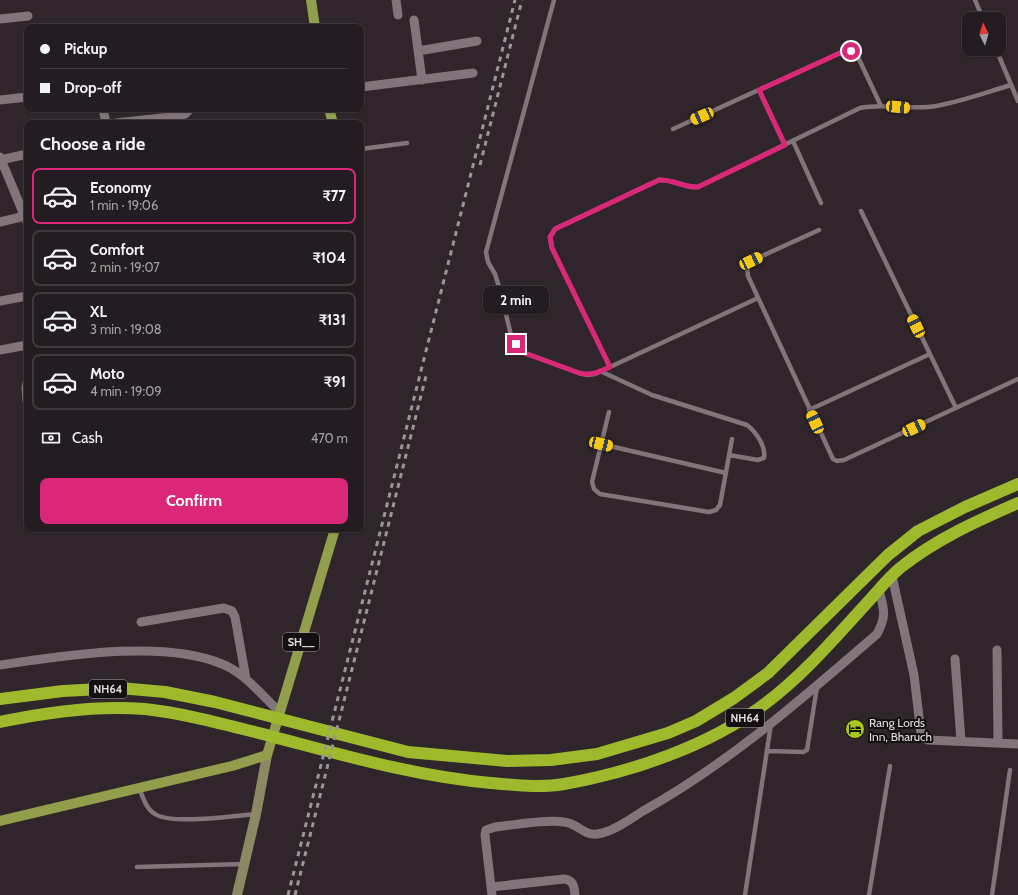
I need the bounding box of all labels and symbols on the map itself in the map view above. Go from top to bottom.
north arrow [962,12,1006,56]
route start [842,42,860,60]
car [886,100,910,114]
car [689,106,715,126]
car [738,250,764,272]
callout: 2 min [483,286,549,314]
car [905,313,927,339]
route end [507,335,525,353]
car [804,409,826,435]
car [901,417,927,439]
car [588,435,614,453]
road number: SH__ [283,633,319,651]
road number: NH64 [89,680,127,698]
road number: NH64 [726,709,764,727]
place label: Rang Lords Inn, Bharuch [869,715,932,744]
hotel icon: Rang Lords Inn, Bharuch [844,718,866,740]

